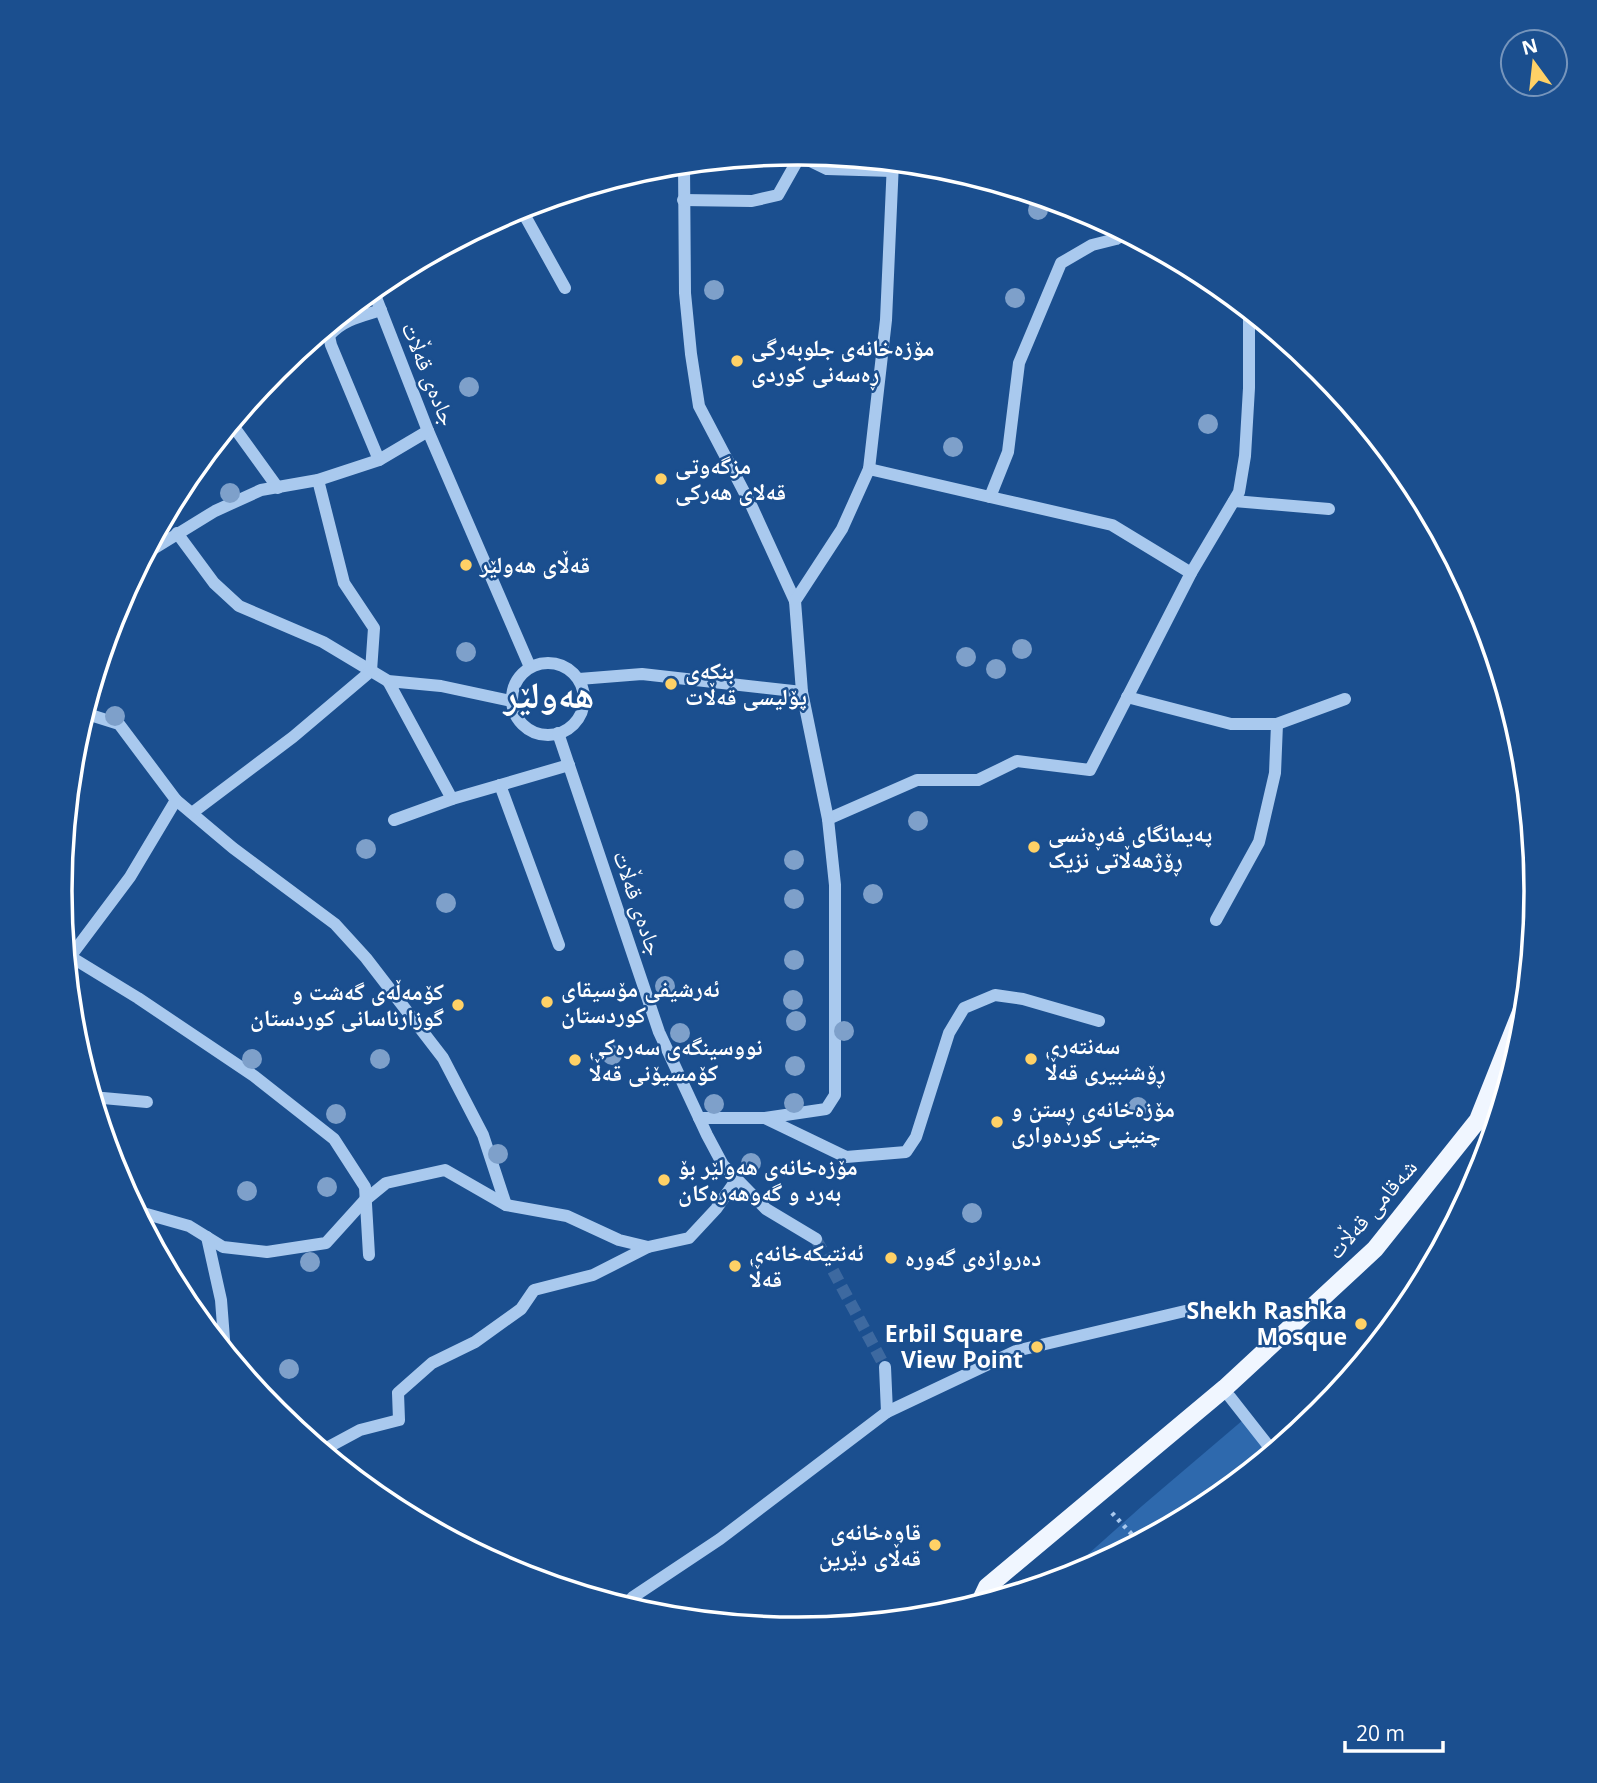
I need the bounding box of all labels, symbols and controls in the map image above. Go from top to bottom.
north arrow [1499,28,1569,98]
text: N [1519,32,1540,61]
street label: جادەی قەڵات [395,317,465,430]
place label: مۆزەخانەی جلوبەرگی ڕەسەنی کوردی [751,331,934,391]
marker: مۆزەخانەی جلوبەرگی ڕەسەنی کوردی [729,353,745,369]
place label: مزگەوتی قەلای هەرکی [675,449,786,507]
marker: مزگەوتی قەلای هەرکی [653,471,669,487]
place label: قەڵای هەولێر [479,548,590,580]
marker: قەڵای هەولێر [458,557,474,573]
place label: بنکەی پۆلیسی قەڵات [685,654,807,712]
district label: ھەولێر [502,668,594,719]
marker: بنکەی پۆلیسی قەڵات [663,676,679,692]
place label: پەیمانگای فەڕەنسی ڕۆژهەڵاتی نزیک [1048,817,1212,877]
marker: پەیمانگای فەڕەنسی ڕۆژهەڵاتی نزیک [1026,839,1042,855]
street label: جادەی قەڵات [606,846,672,960]
place label: ئەرشیفی مۆسیقای کوردستان [561,972,720,1030]
place label: کۆمەڵەی گەشت و گوزارناسانی کوردستان [250,975,444,1033]
marker: ئەرشیفی مۆسیقای کوردستان [539,994,555,1010]
marker: کۆمەڵەی گەشت و گوزارناسانی کوردستان [450,997,466,1013]
place label: سەنتەری ڕۆشنبیری قەڵا [1045,1029,1166,1089]
place label: نووسینگەی سەرەکی کۆمسیۆنی قەڵا [589,1030,762,1088]
marker: سەنتەری ڕۆشنبیری قەڵا [1023,1051,1039,1067]
marker: نووسینگەی سەرەکی کۆمسیۆنی قەڵا [567,1052,583,1068]
place label: مۆزەخانەی ڕستن و چنینی کوردەواری [1011,1092,1175,1150]
marker: مۆزەخانەی ڕستن و چنینی کوردەواری [989,1114,1005,1130]
place label: مۆزەخانەی هەولێر بۆ بەرد و گەوهەرەکان [678,1150,858,1208]
street label: شەقامی قەڵات [1319,1151,1424,1265]
marker: مۆزەخانەی هەولێر بۆ بەرد و گەوهەرەکان [656,1172,672,1188]
place label: ئەنتیکەخانەی قەڵا [749,1236,864,1294]
place label: دەروازەی گەورە [905,1241,1041,1273]
marker: دەروازەی گەورە [883,1250,899,1266]
marker: ئەنتیکەخانەی قەڵا [727,1258,743,1274]
place label: Shekh Rashka Mosque [1186,1294,1347,1352]
marker: Shekh Rashka Mosque [1353,1316,1369,1332]
place label: Erbil Square View Point [885,1317,1023,1375]
marker: Erbil Square View Point [1029,1339,1045,1355]
place label: قاوەخانەی قەڵای دێرین [819,1515,921,1573]
marker: قاوەخانەی قەڵای دێرین [927,1537,943,1553]
scale bar [1345,1710,1443,1754]
text: 20 m [1356,1719,1405,1747]

